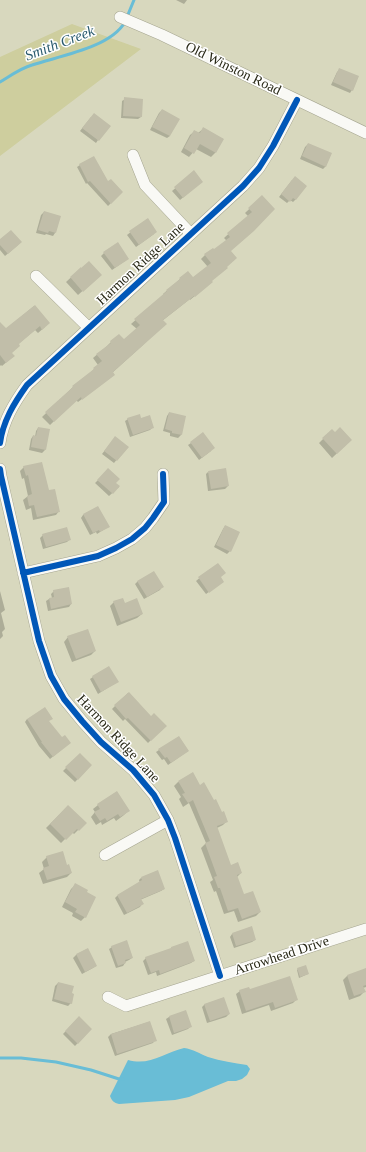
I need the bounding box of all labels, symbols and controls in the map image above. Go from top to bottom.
water label: Smith Creek [23,22,97,66]
street label: Old Winston Road [182,39,284,99]
street label: Harmon Ridge Lane [93,219,189,309]
street label: Harmon Ridge Lane [73,691,163,787]
street label: Arrowhead Drive [233,933,331,979]

